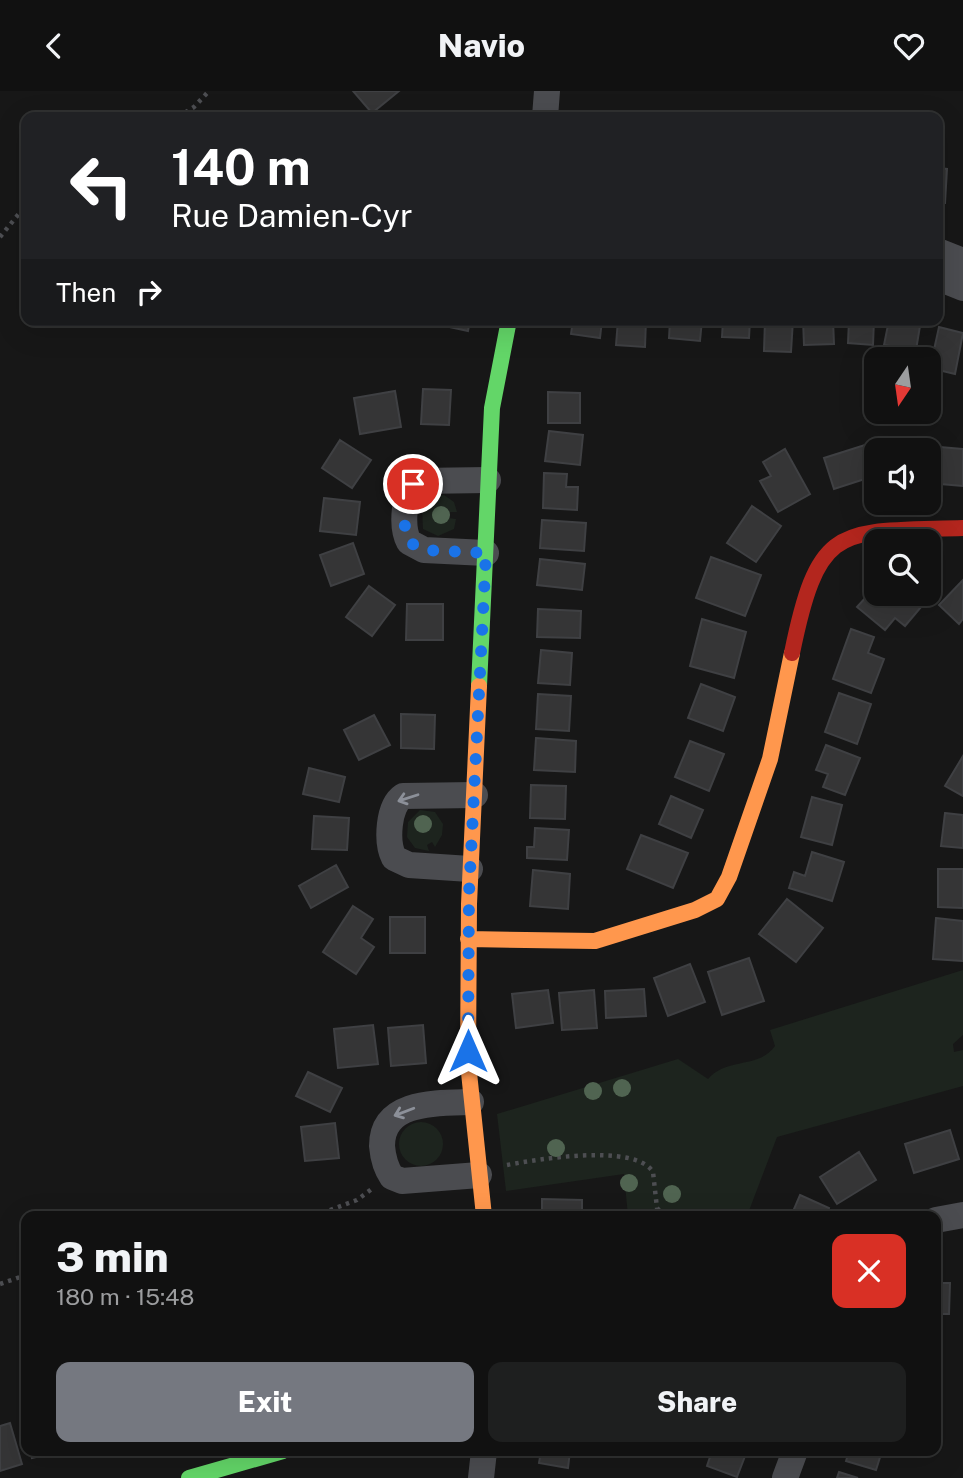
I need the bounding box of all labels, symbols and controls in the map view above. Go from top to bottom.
icon: back [35,27,73,65]
text: Navio [438,27,525,64]
icon: heart [890,27,928,65]
text: 140 m [171,138,311,196]
icon: left [56,140,147,231]
text: Rue Damien-Cyr [171,197,412,234]
icon: right [130,273,168,311]
text: Then [56,277,116,308]
north arrow [864,347,942,423]
map controls [864,347,941,606]
button: sound [864,438,941,515]
pin [383,454,443,514]
icon: arrive [394,465,432,503]
button: search [864,529,941,606]
one-way arrow [397,792,419,805]
position arrow [431,1014,505,1088]
one-way arrow [394,1106,415,1119]
text: 3 min [56,1232,169,1281]
button: close [832,1234,906,1308]
text: 180 m · 15:48 [56,1283,194,1310]
button: Exit [56,1362,474,1442]
button: Share [488,1362,906,1442]

